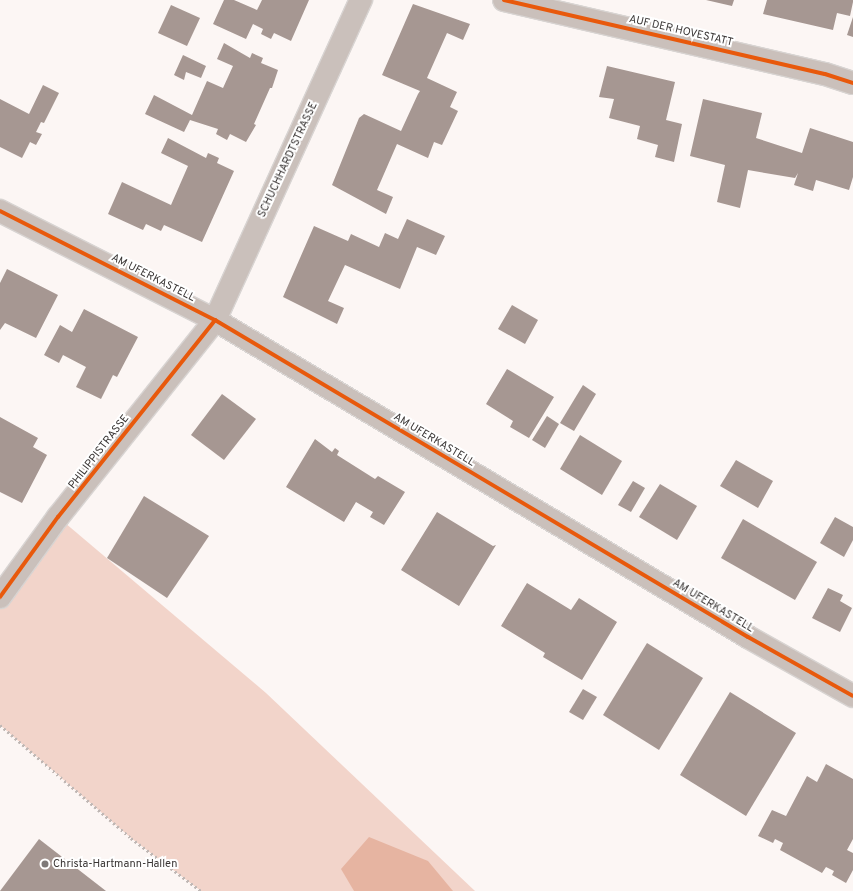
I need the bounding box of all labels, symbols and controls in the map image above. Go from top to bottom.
street label: AUF DER HOVESTATT [628,13,734,49]
street label: SCHUCHHARDTSTRASSE [255,100,321,220]
street label: AM UFERKASTELL [109,251,197,305]
street label: AM UFERKASTELL [391,411,477,469]
street label: PHILIPPISTRASSE [66,412,132,492]
street label: AM UFERKASTELL [670,577,756,635]
place label: Christa-Hartmann-Hallen [53,857,177,871]
marker: Christa-Hartmann-Hallen [40,859,50,869]

